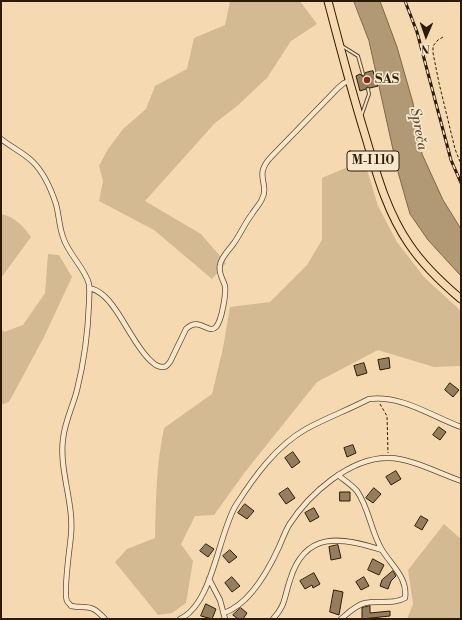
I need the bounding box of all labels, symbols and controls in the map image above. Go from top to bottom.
north arrow [406,16,446,56]
text: N [421,41,430,55]
place label: SAS [375,72,399,88]
marker: SAS [362,75,372,85]
water label: Spreča [406,106,430,152]
road number: M-I 110 [347,151,399,171]

